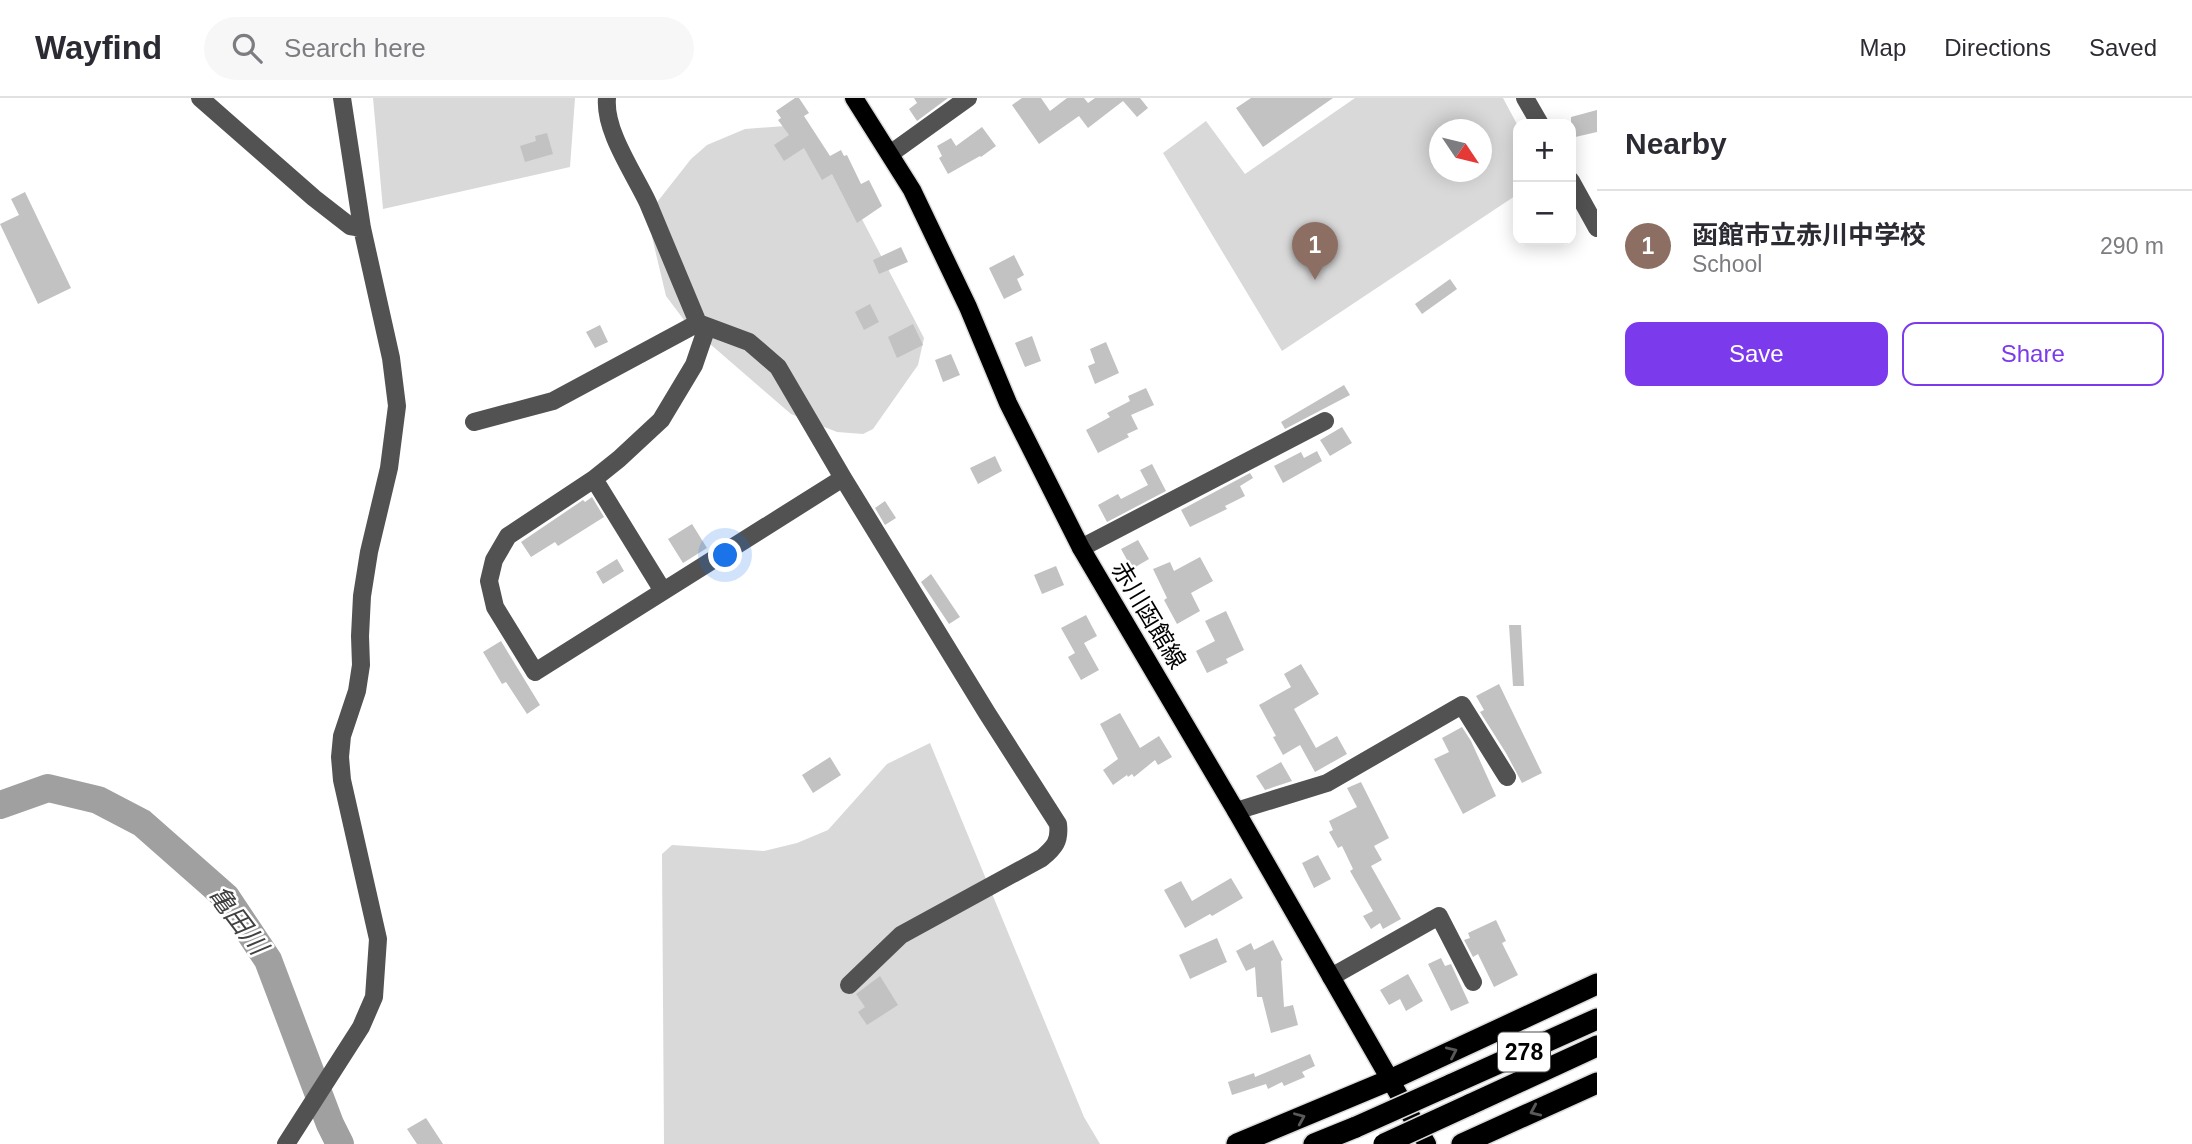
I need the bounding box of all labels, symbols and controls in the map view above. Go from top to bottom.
search box [204,17,694,80]
text: Wayfind [35,29,162,66]
icon: search [228,29,266,67]
text: Search here [284,33,426,63]
text: Map [1860,34,1906,61]
text: Directions [1944,34,2051,61]
text: Saved [2089,34,2157,61]
north arrow [1429,119,1492,182]
map controls [1513,119,1576,245]
button: + [1513,119,1576,182]
text: Nearby [1625,127,1727,160]
button: − [1513,182,1576,245]
text: 函館市立赤川中学校 [1692,220,1926,250]
pin: 1 [1292,222,1338,280]
text: 1 [1642,233,1654,259]
text: 290 m [2100,233,2164,259]
text: School [1692,251,1762,277]
button: Save [1625,322,1888,386]
button: Share [1902,322,2164,386]
your location [708,538,742,572]
street label: 赤川函館線 [1107,557,1191,673]
water label: 亀田川 [203,880,275,963]
road number: 278 [1498,1032,1550,1071]
one-way arrow [1445,1046,1457,1060]
one-way arrow [1530,1103,1542,1117]
one-way arrow [1294,1113,1306,1127]

